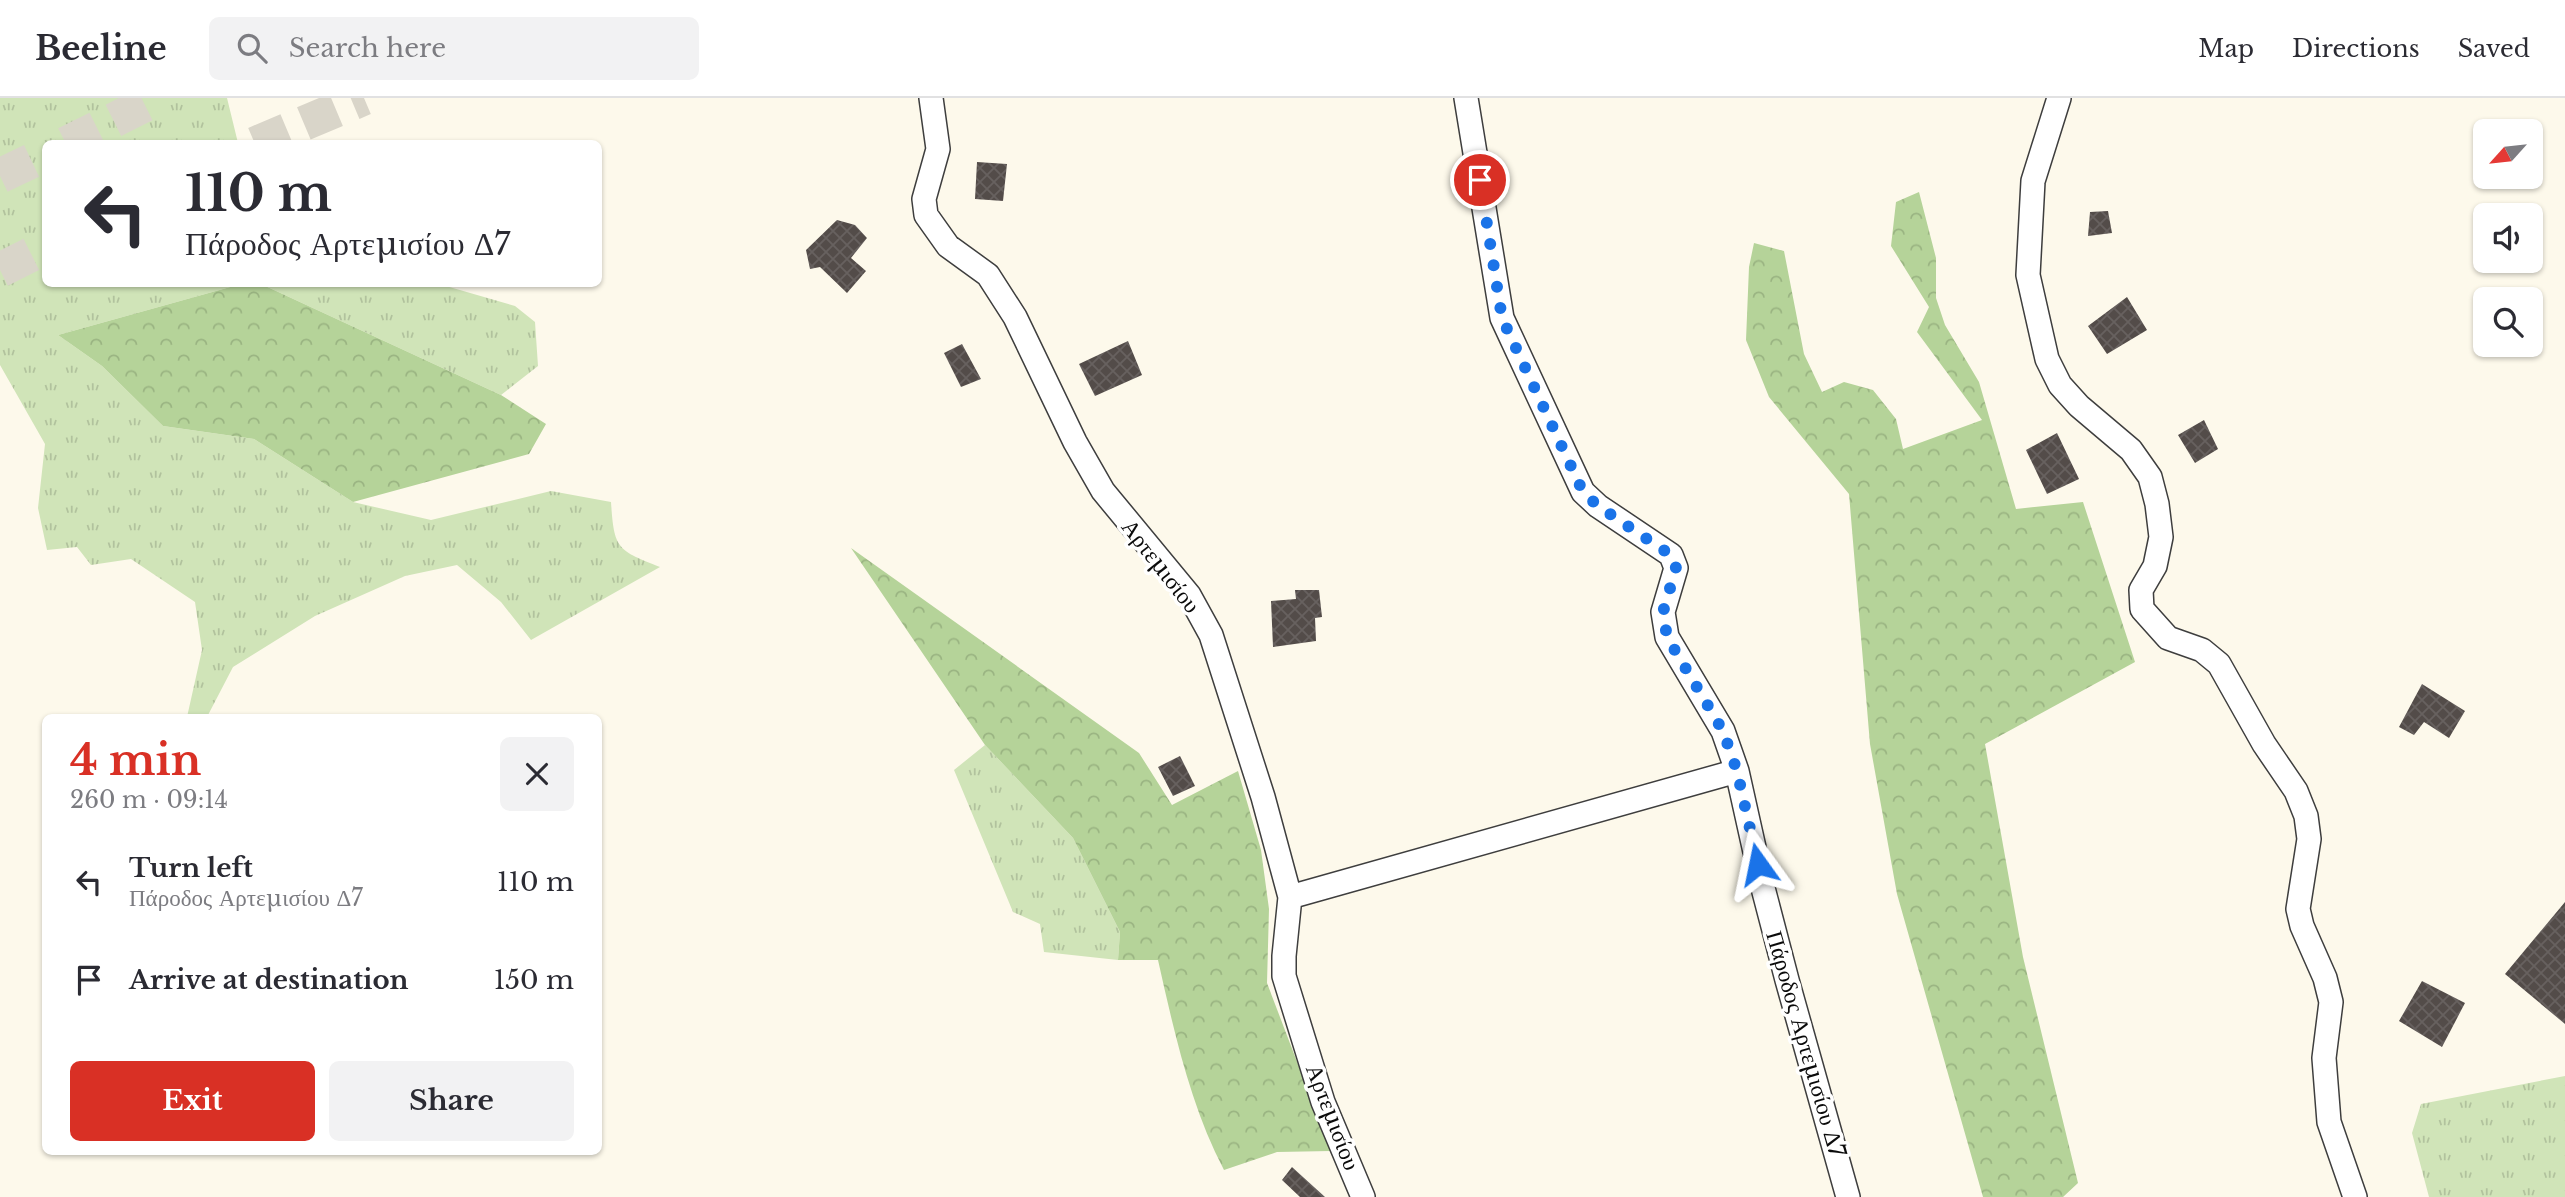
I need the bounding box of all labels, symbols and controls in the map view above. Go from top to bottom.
search box [209,17,699,80]
text: Beeline [35,28,167,69]
icon: search [233,29,271,67]
text: Search here [289,32,446,64]
text: Map [2198,34,2254,63]
text: Directions [2292,34,2420,63]
text: Saved [2458,34,2530,63]
north arrow [2473,119,2543,189]
map controls [2473,119,2543,357]
pin [1450,150,1510,210]
icon: arrive [1461,161,1499,199]
text: 110 m [185,163,332,224]
icon: left [70,168,161,259]
button: sound [2473,203,2543,273]
text: Πάροδος Αρτεμισίου Δ7 [185,224,510,264]
button: search [2473,287,2543,357]
street label: Αρτεμισίου [1116,514,1206,618]
text: 4 min [70,734,201,786]
button: close [500,737,574,811]
text: 260 m · 09:14 [70,786,228,814]
position arrow [1721,827,1795,901]
text: Turn left [129,852,253,884]
icon: left [70,863,108,901]
text: 110 m [497,866,574,898]
text: Πάροδος Αρτεμισίου Δ7 [129,884,363,912]
street label: Πάροδος Αρτεμισίου Δ7 [1760,928,1852,1161]
icon: arrive [70,961,108,999]
text: Arrive at destination [129,964,409,996]
text: 150 m [494,964,574,996]
street label: Αρτεμισίου [1300,1060,1366,1174]
button: Exit [70,1061,315,1141]
button: Share [329,1061,574,1141]

